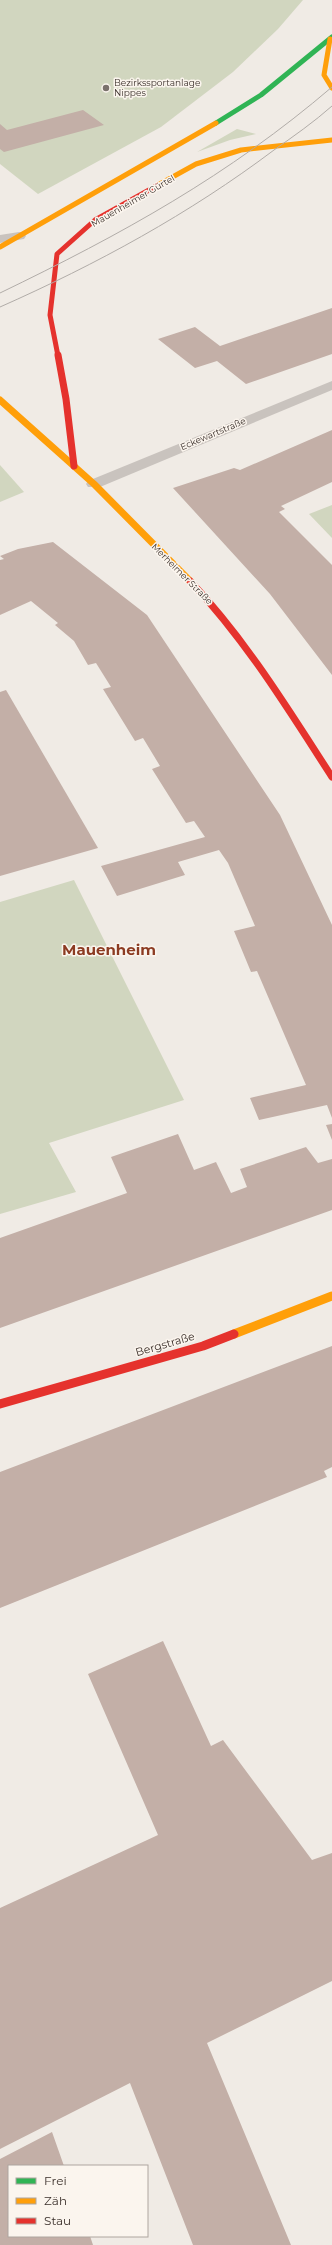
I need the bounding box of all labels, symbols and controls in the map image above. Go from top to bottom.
place label: Bezirkssportanlage Nippes [114,77,201,98]
marker: Bezirkssportanlage Nippes [101,83,111,93]
street label: Mauenheimer Gürtel [89,172,176,229]
street label: Eckewartstraße [178,415,248,452]
street label: Merheimer Straße [150,541,216,607]
district label: Mauenheim [62,940,156,959]
street label: Bergstraße [134,1329,197,1359]
legend [8,2165,148,2237]
text: Frei [44,2173,67,2188]
text: Zäh [44,2193,67,2208]
text: Stau [44,2213,71,2228]

